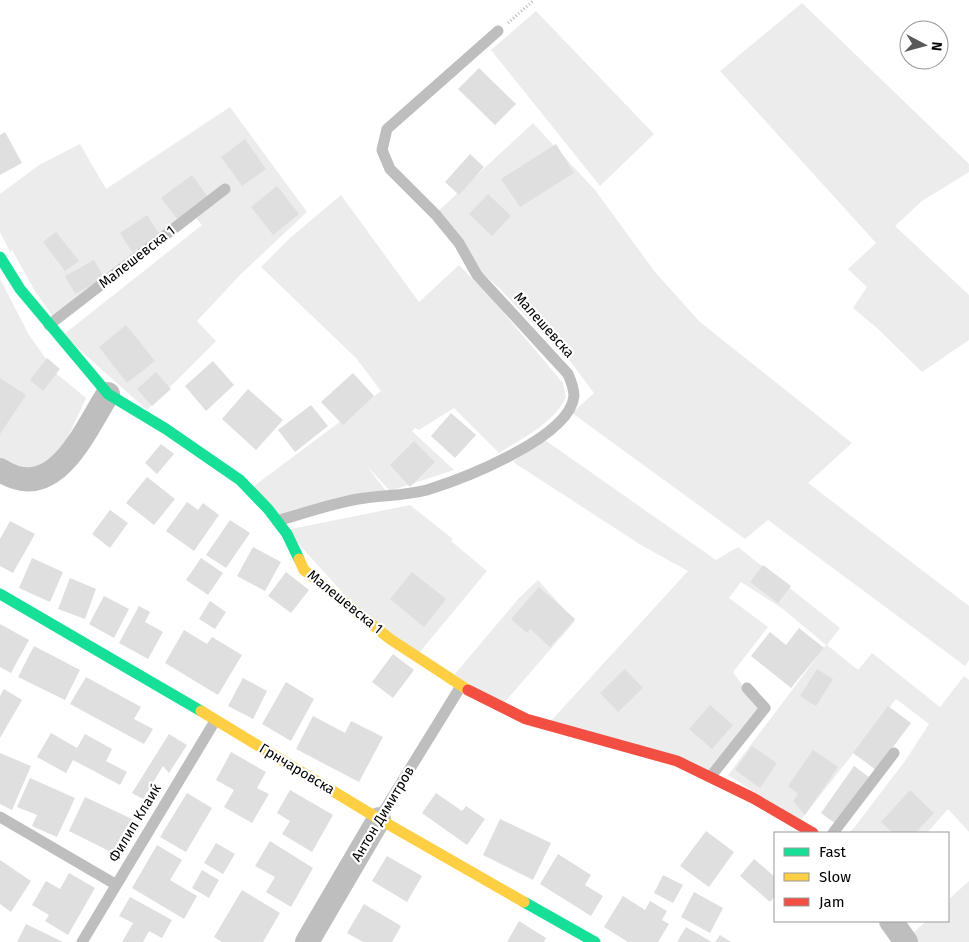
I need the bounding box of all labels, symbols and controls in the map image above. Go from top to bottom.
north arrow [899,20,949,70]
text: N [927,41,945,52]
street label: Малешевска 1 [96,222,178,292]
street label: Малешевска [510,289,578,361]
street label: Малешевска 1 [304,566,386,638]
street label: Грнчаровска [256,740,338,798]
street label: Антон Димитров [348,763,418,865]
street label: Филип Клаиќ [105,780,165,865]
legend [774,832,949,922]
text: Fast [819,843,846,861]
text: Slow [819,868,851,886]
text: Jam [819,893,845,911]

